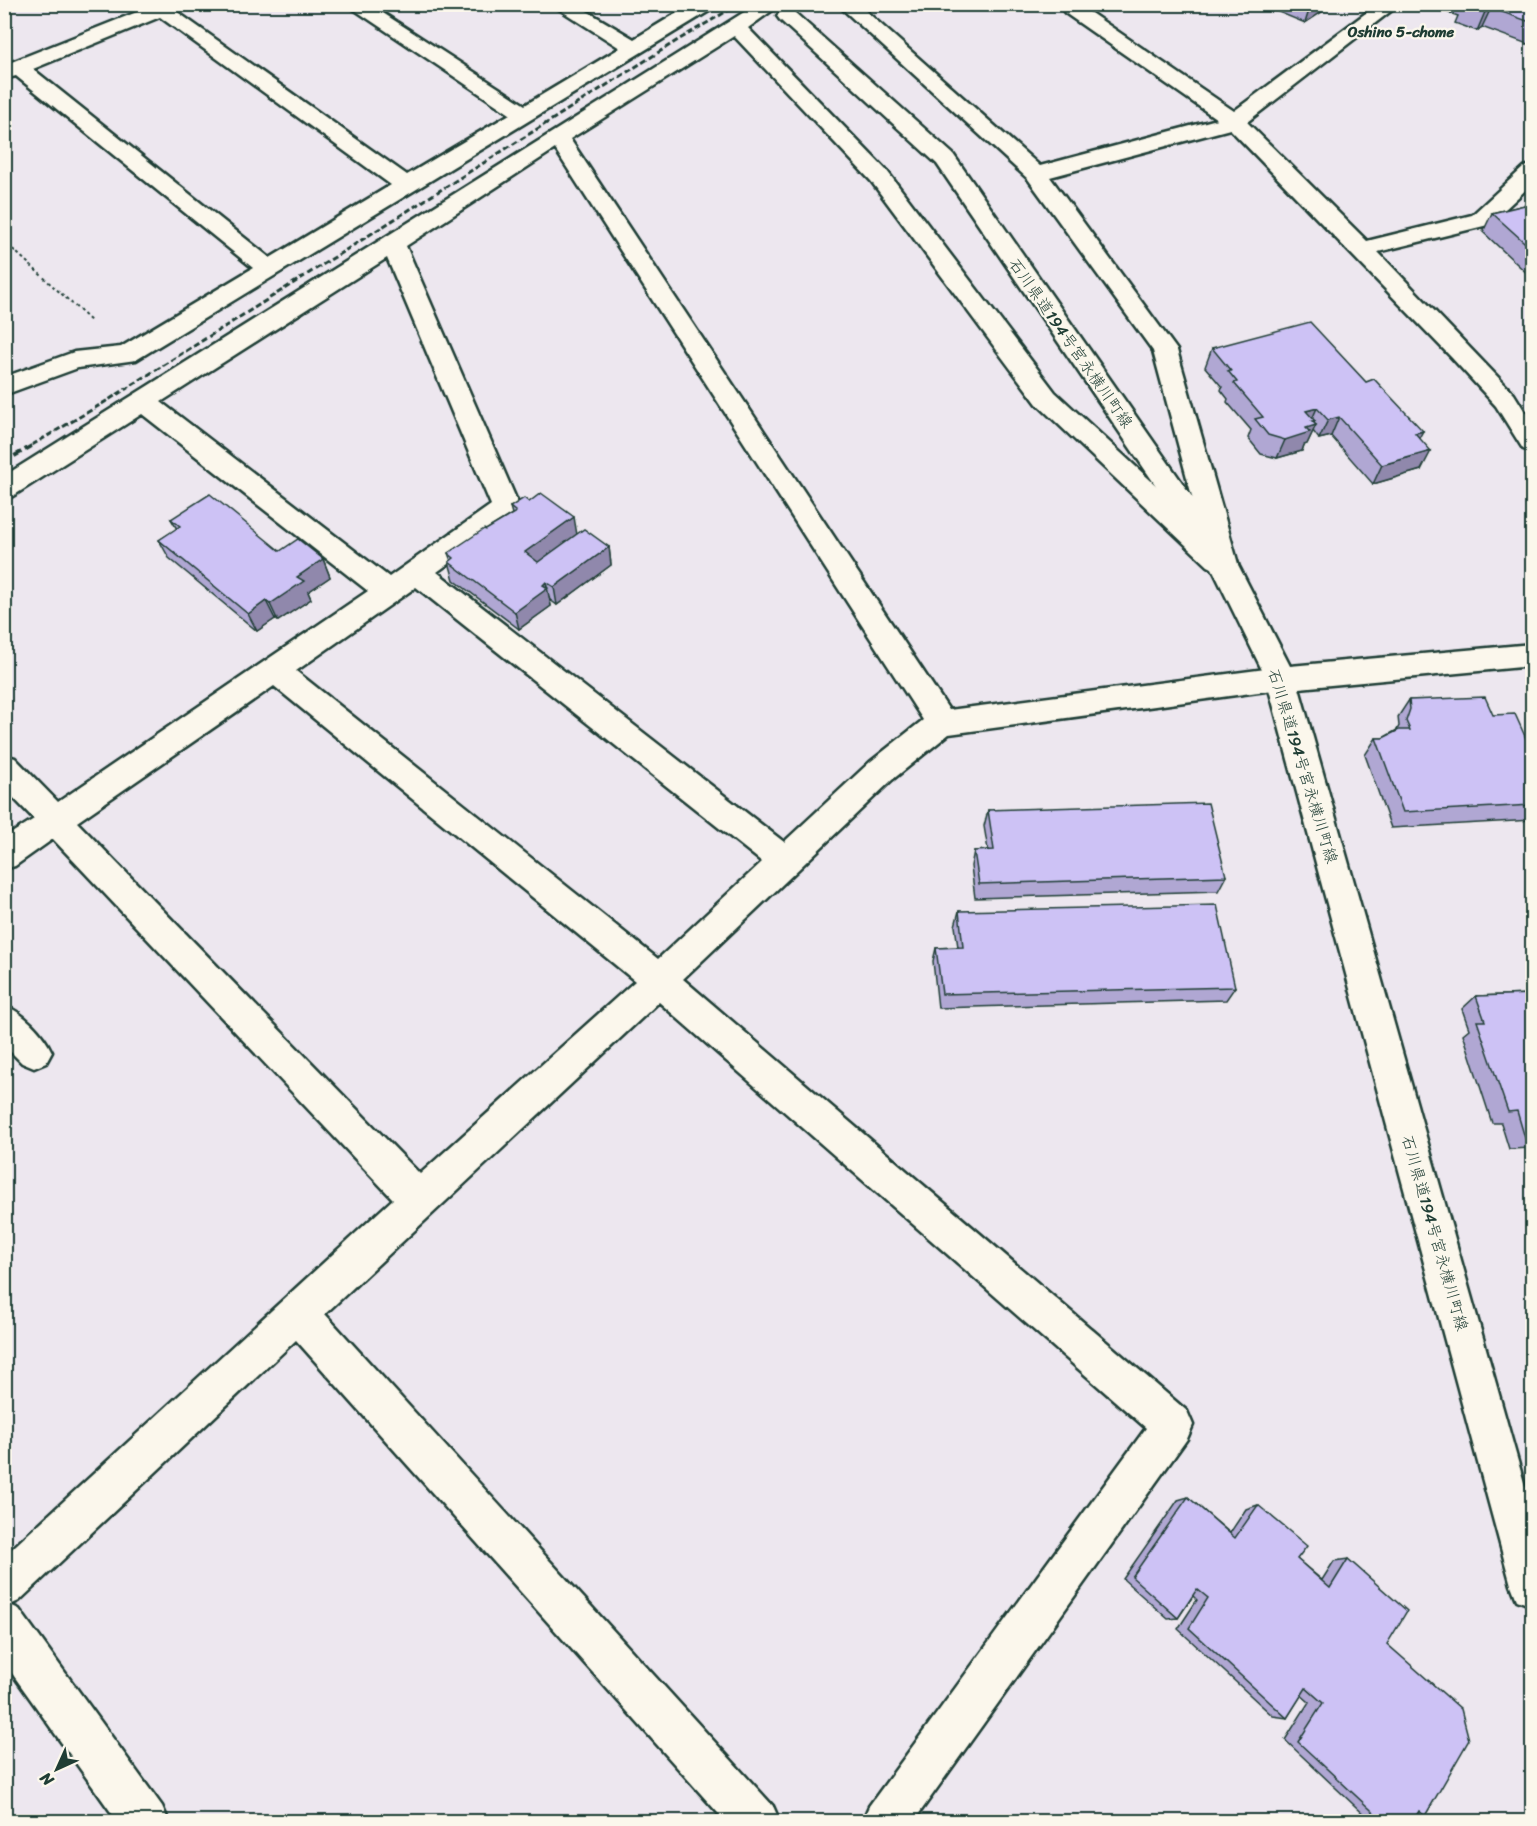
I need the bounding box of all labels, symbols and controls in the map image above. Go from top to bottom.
district label: Oshino 5-chome [1347,19,1454,45]
street label: 石川県道194号宮永横川町線 [1001,252,1141,434]
street label: 石川県道194号宮永横川町線 [1260,665,1346,867]
street label: 石川県道194号宮永横川町線 [1393,1132,1477,1334]
north arrow [27,1739,87,1799]
text: N [32,1764,62,1794]

